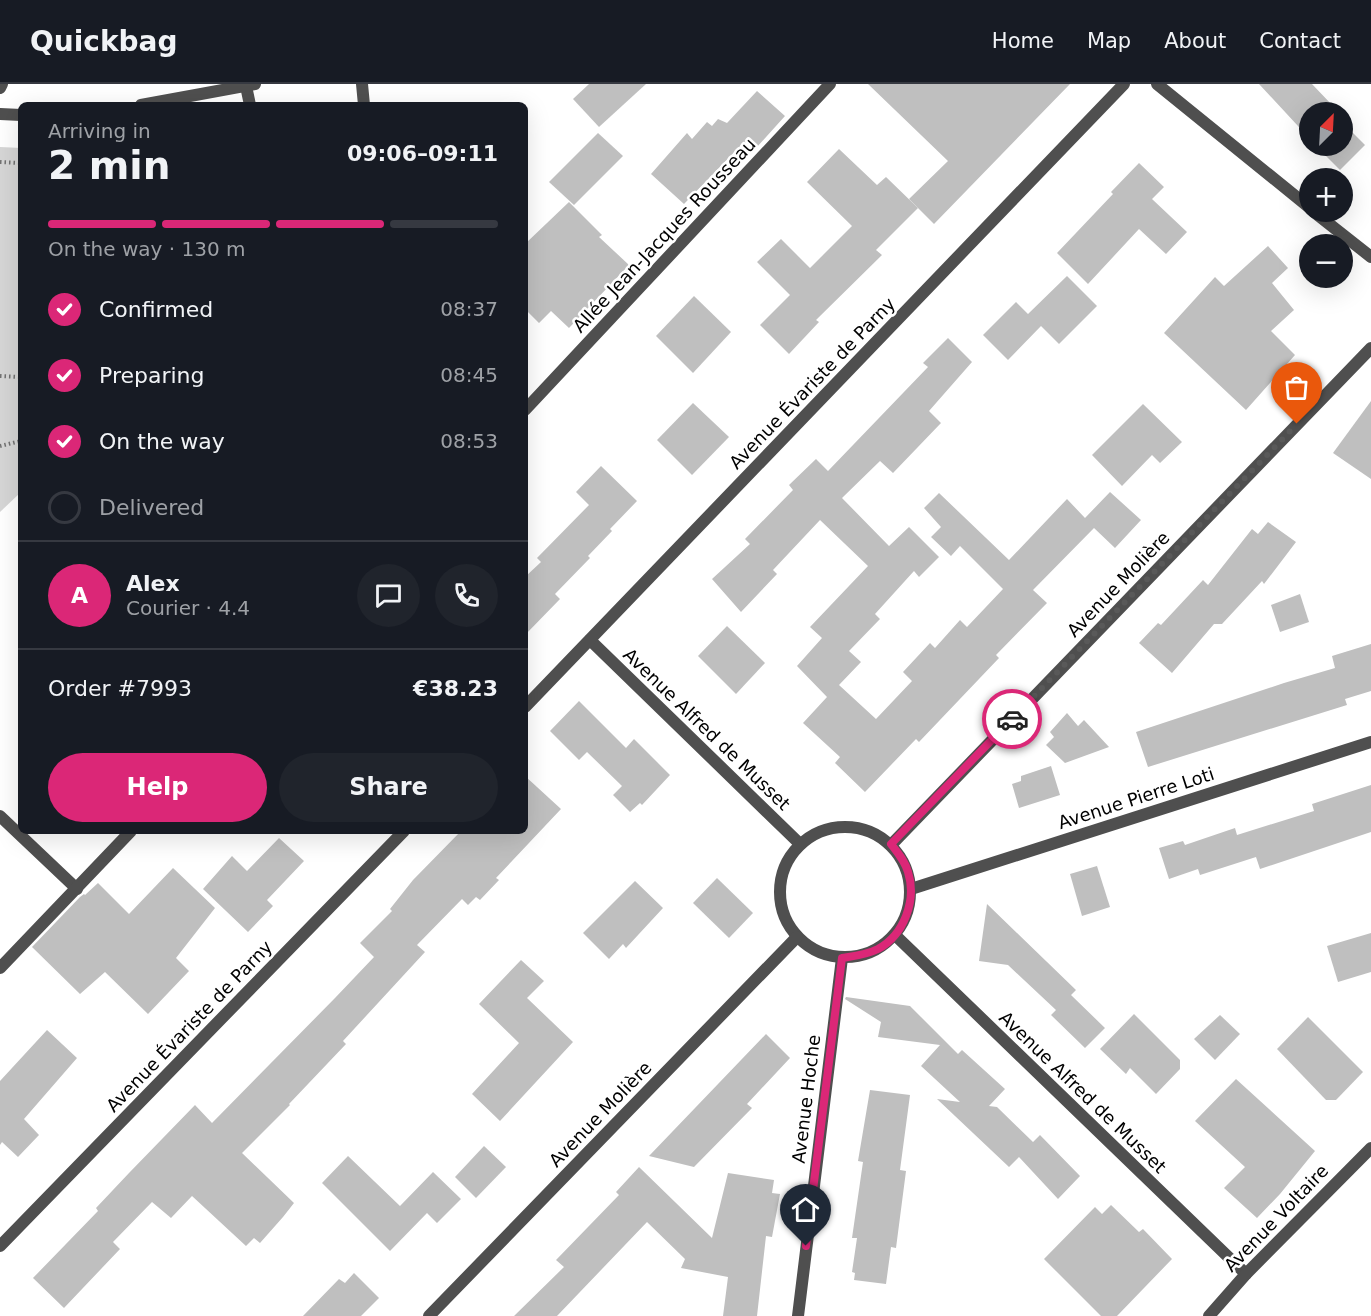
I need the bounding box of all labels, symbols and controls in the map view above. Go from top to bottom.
text: Quickbag [30,25,178,58]
text: Home [992,29,1054,53]
text: Map [1087,29,1131,53]
text: About [1164,29,1226,53]
text: Contact [1259,29,1341,53]
north arrow [1299,102,1353,156]
map controls [1299,102,1353,288]
text: Arriving in [48,119,151,143]
street label: Allée Jean-Jacques Rousseau [568,133,760,337]
text: 09:06–09:11 [347,141,498,166]
text: 2 min [48,143,170,188]
button: + [1299,168,1353,222]
button: − [1299,234,1353,288]
text: On the way · 130 m [48,237,246,261]
icon: check [48,293,81,326]
street label: Avenue Évariste de Parny [725,293,900,473]
text: Confirmed [99,297,213,322]
text: 08:37 [440,297,498,321]
icon: check [48,359,81,392]
pin [1271,362,1322,424]
text: Preparing [99,363,205,388]
text: 08:45 [440,363,498,387]
icon: bag [1280,371,1313,404]
icon: check [48,425,81,458]
text: On the way [99,429,225,454]
text: 08:53 [440,429,498,453]
text: Delivered [99,495,204,520]
street label: Avenue Molière [1062,527,1174,641]
button: chat [357,564,420,627]
button: phone [435,564,498,627]
text: Alex [126,571,180,596]
text: A [71,583,88,608]
text: Courier · 4.4 [126,596,250,620]
street label: Avenue Alfred de Musset [619,644,795,814]
text: Order #7993 [48,676,192,701]
text: €38.23 [413,676,498,701]
courier [982,689,1042,749]
icon: car [996,703,1029,736]
button: Help [48,753,267,822]
button: Share [279,753,498,822]
street label: Avenue Pierre Loti [1055,763,1217,833]
street label: Avenue Évariste de Parny [102,936,277,1116]
street label: Avenue Alfred de Musset [995,1007,1171,1177]
street label: Avenue Hoche [788,1033,824,1165]
street label: Avenue Molière [544,1057,656,1171]
street label: Avenue Voltaire [1220,1160,1332,1276]
pin [780,1184,831,1246]
icon: home [789,1193,822,1226]

